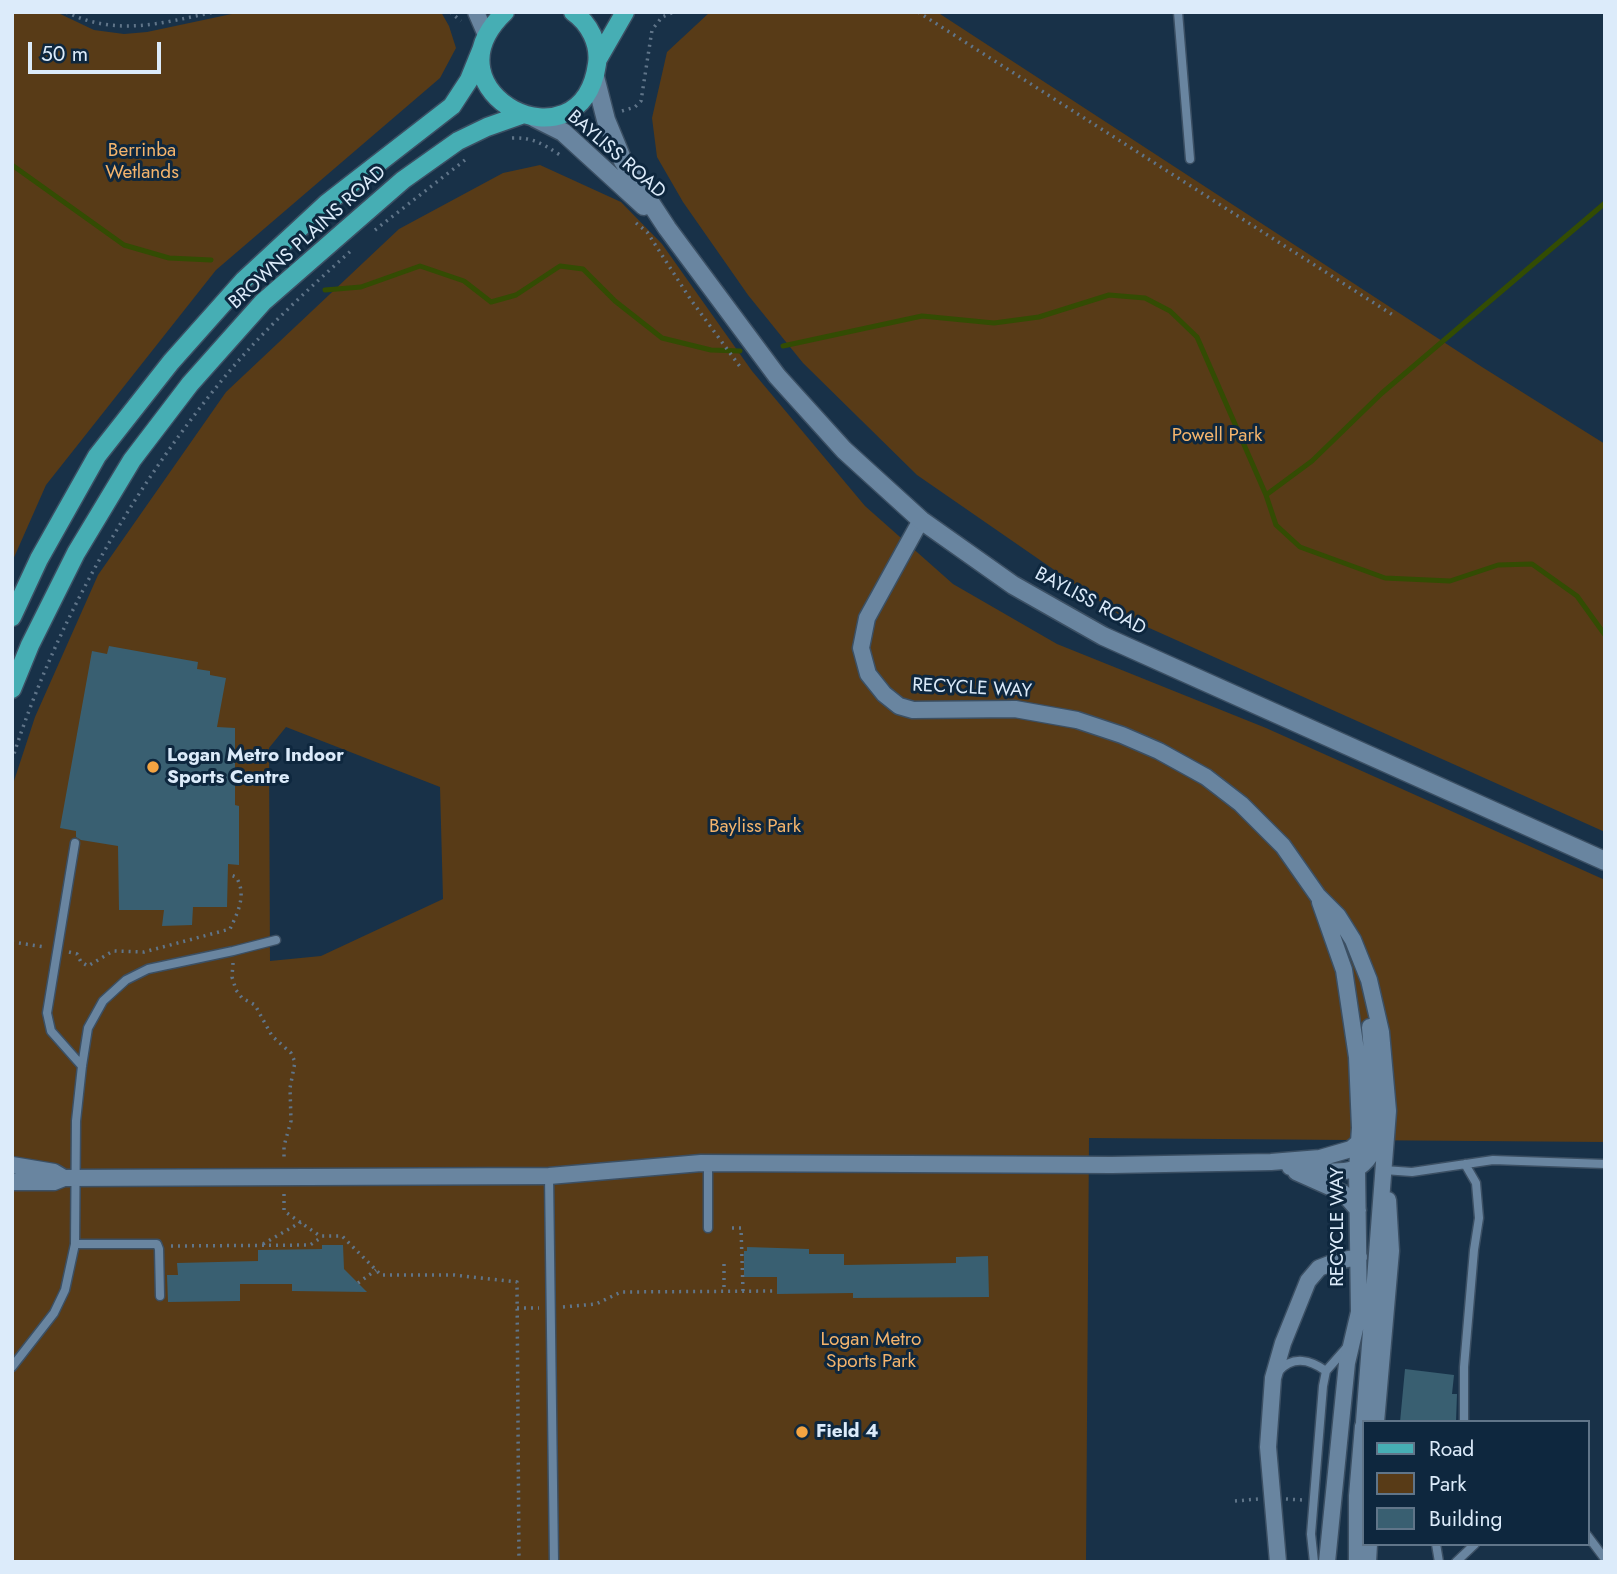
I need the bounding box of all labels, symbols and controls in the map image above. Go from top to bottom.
scale bar [32,28,164,72]
text: 50 m [41,39,88,69]
street label: BAYLISS ROAD [562,106,670,204]
park label: Berrinba Wetlands [105,140,179,184]
street label: BROWNS PLAINS ROAD [225,161,391,315]
park label: Powell Park [1172,425,1262,447]
street label: BAYLISS ROAD [1031,563,1149,641]
street label: RECYCLE WAY [912,674,1032,704]
place label: Logan Metro Indoor Sports Centre [167,745,344,789]
marker: Logan Metro Indoor Sports Centre [145,759,161,775]
park label: Bayliss Park [709,816,801,838]
street label: RECYCLE WAY [1327,1167,1349,1287]
park label: Logan Metro Sports Park [821,1329,921,1373]
legend [1362,1420,1589,1546]
place label: Field 4 [816,1421,878,1443]
marker: Field 4 [794,1424,810,1440]
text: Road [1429,1434,1474,1464]
text: Park [1429,1469,1466,1499]
text: Building [1429,1504,1502,1534]

